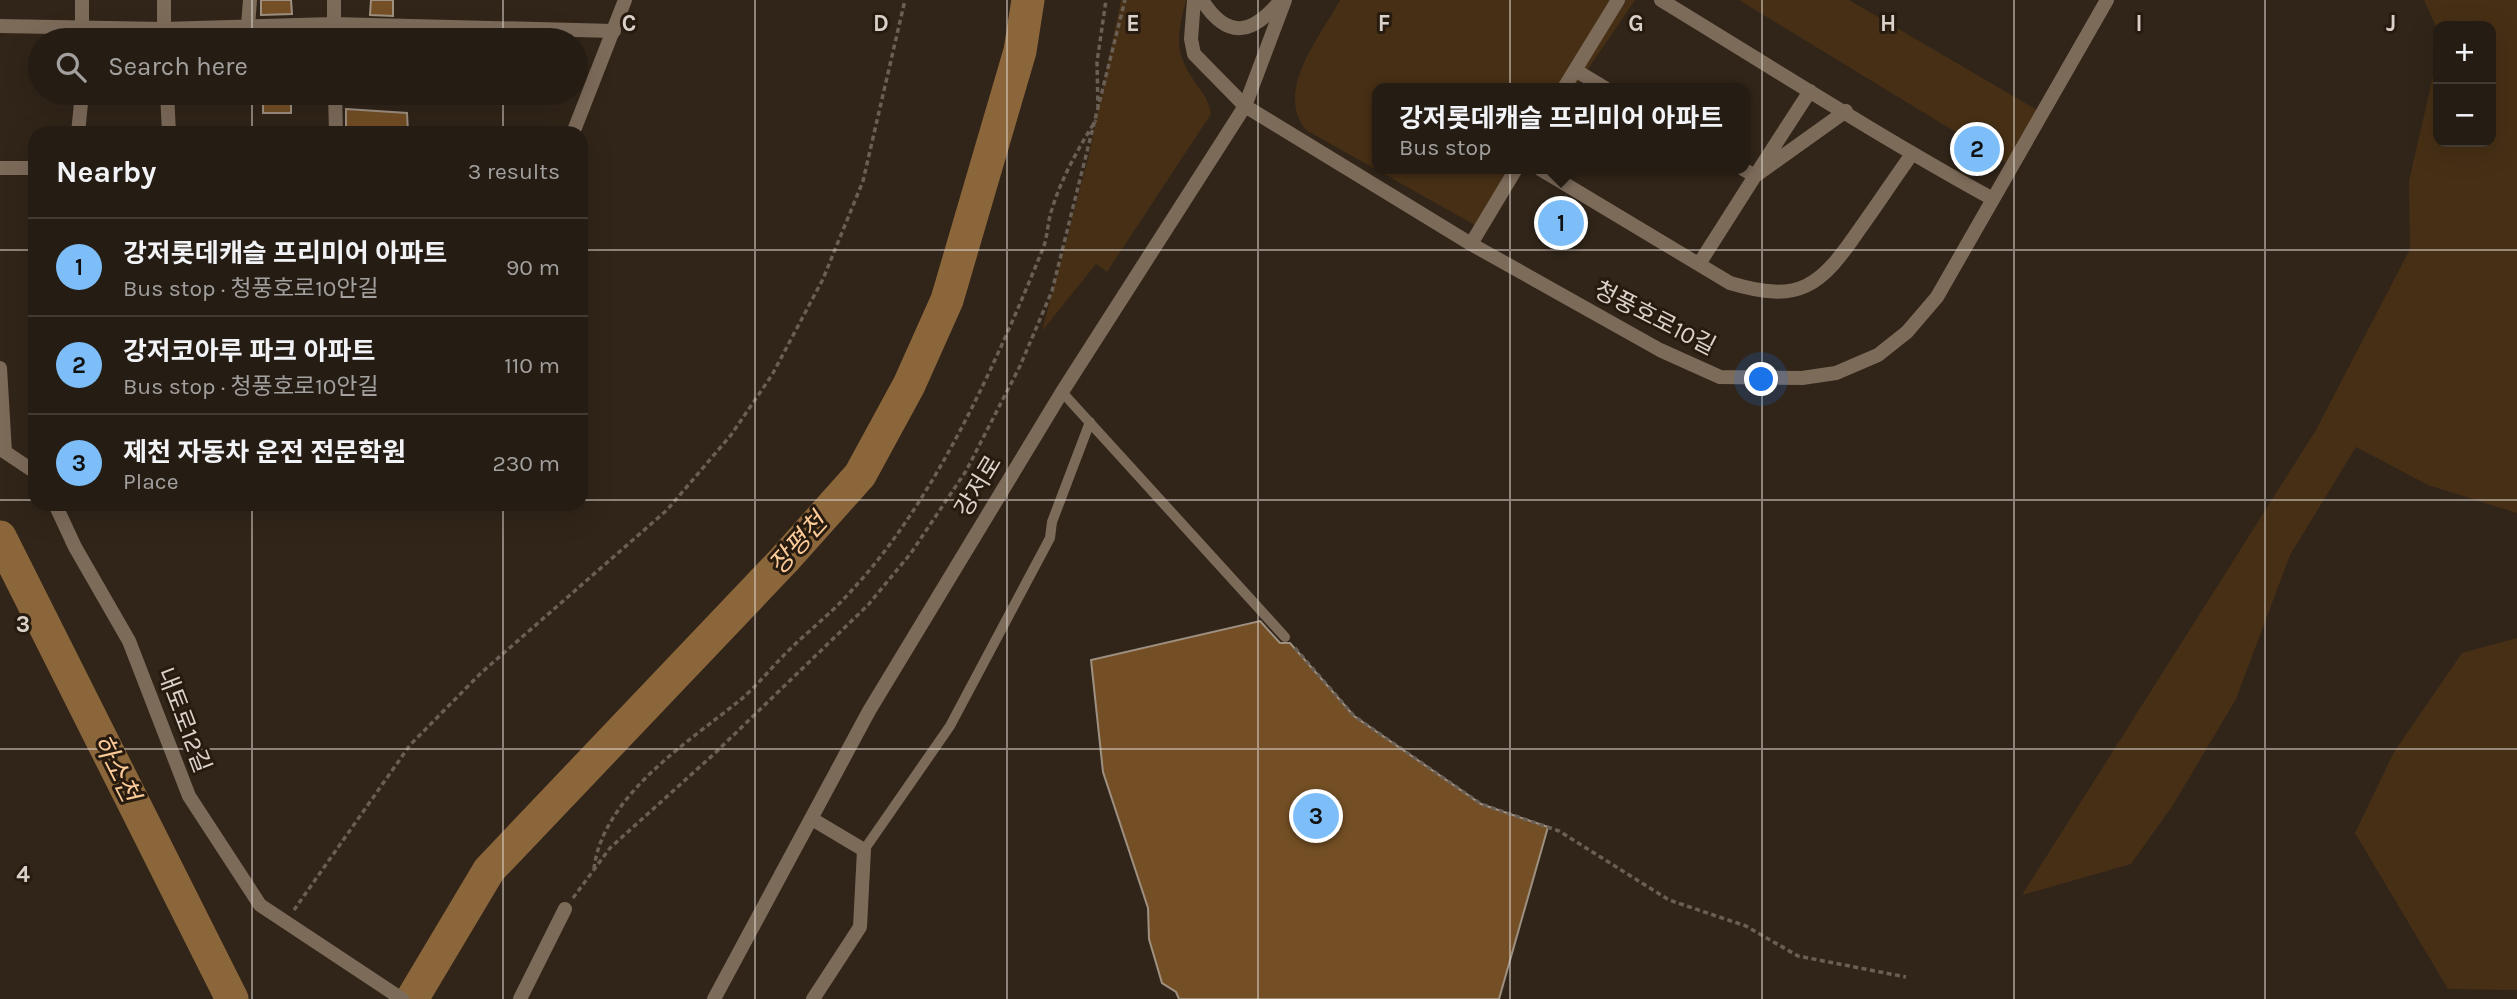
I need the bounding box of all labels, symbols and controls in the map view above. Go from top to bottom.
text: C [622,10,636,37]
text: D [873,10,889,37]
text: E [1126,10,1140,37]
text: F [1378,10,1390,37]
text: G [1628,10,1644,37]
text: H [1880,10,1896,37]
text: I [2135,10,2143,37]
text: J [2386,10,2396,37]
map controls [2433,21,2496,147]
button: + [2433,21,2496,84]
search box [28,28,588,105]
icon: search [52,48,90,86]
text: Search here [108,51,248,82]
popup [1372,83,1750,174]
button: − [2433,84,2496,147]
text: 강저롯데캐슬 프리미어 아파트 [1399,103,1723,134]
pin: 2 [1954,123,2000,175]
text: Bus stop [1399,134,1491,161]
text: Nearby [56,154,156,190]
text: 3 results [468,158,560,185]
pin: 1 [1538,197,1584,249]
text: 강저롯데캐슬 프리미어 아파트 [123,238,447,269]
text: 1 [75,254,83,281]
text: 90 m [506,254,560,281]
text: Bus stop · 청풍호로10안길 [123,275,379,302]
street label: 청풍호로10길 [1590,275,1720,361]
text: 강저코아루 파크 아파트 [123,336,375,367]
text: 2 [72,352,86,379]
text: 110 m [504,352,560,379]
your location [1744,362,1778,396]
text: Bus stop · 청풍호로10안길 [123,373,379,400]
text: 제천 자동차 운전 전문학원 [123,437,406,468]
text: 3 [72,450,86,477]
text: 230 m [492,450,560,477]
street label: 강저로 [949,450,1007,522]
text: Place [123,468,179,495]
water label: 장평천 [762,505,836,581]
text: 3 [16,611,30,638]
street label: 내토로12길 [151,664,217,776]
water label: 하소천 [86,729,147,810]
pin: 3 [1293,790,1339,842]
text: 4 [16,861,30,888]

